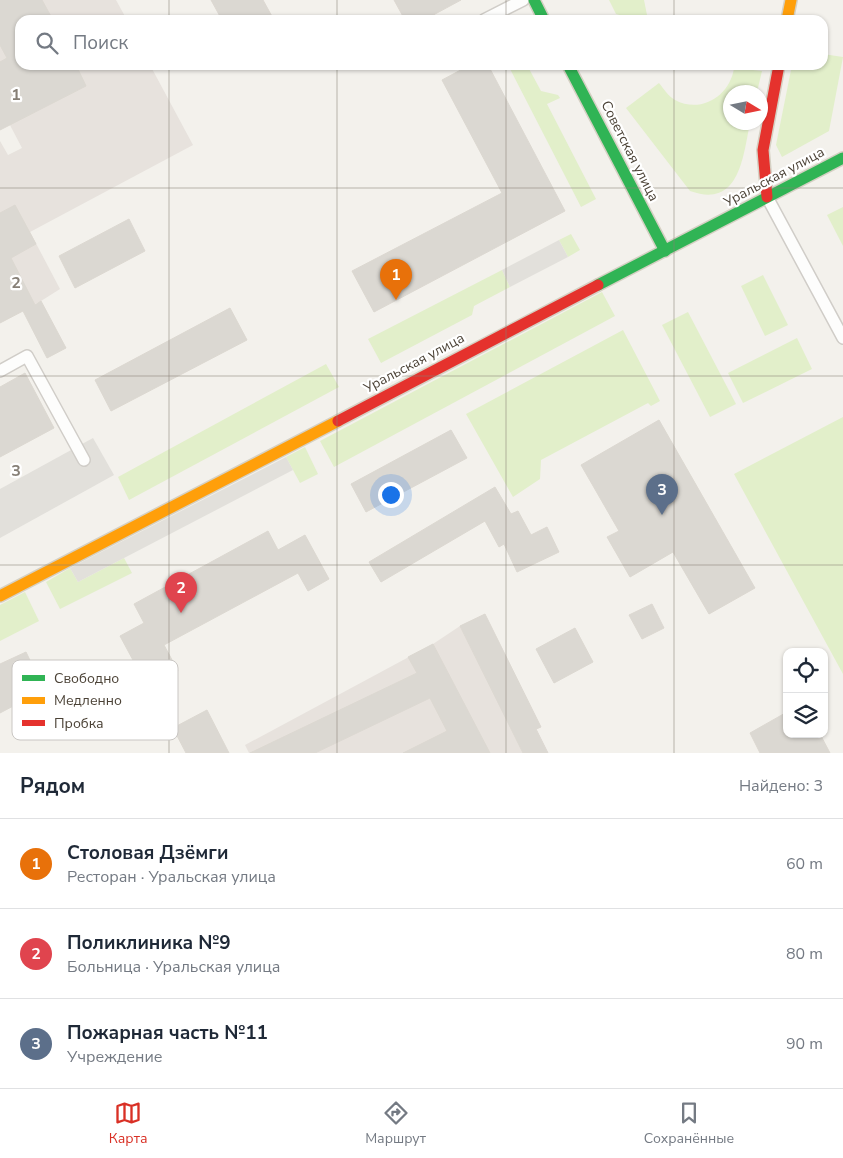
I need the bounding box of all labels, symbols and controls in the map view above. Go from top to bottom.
search box [15,15,828,70]
icon: search [33,29,61,57]
text: Поиск [73,30,128,56]
text: 1 [11,84,21,106]
north arrow [723,85,768,130]
street label: Советская улица [596,98,664,204]
street label: Уральская улица [719,142,828,212]
pin: 1 [380,259,412,300]
text: 2 [11,272,21,294]
street label: Уральская улица [359,328,468,398]
text: 3 [11,460,21,482]
pin: 3 [646,474,678,515]
your location [378,482,404,508]
pin: 2 [165,572,197,613]
map controls [783,648,828,738]
button: locate [783,648,828,693]
legend [12,660,178,740]
text: Свободно [54,669,119,688]
text: Медленно [54,691,122,710]
button: layers [783,693,828,738]
text: Пробка [54,714,104,733]
text: Рядом [20,772,85,800]
text: Найдено: 3 [739,775,823,797]
text: Столовая Дзёмги [67,840,228,866]
text: 1 [31,853,41,875]
text: 60 m [786,853,823,875]
text: Ресторан · Уральская улица [67,866,276,888]
text: Поликлиника №9 [67,930,231,956]
text: 2 [31,943,41,965]
text: 80 m [786,943,823,965]
text: Больница · Уральская улица [67,956,280,978]
text: Пожарная часть №11 [67,1020,268,1046]
text: 3 [31,1033,41,1055]
text: 90 m [786,1033,823,1055]
text: Учреждение [67,1046,162,1068]
tab: Карта [109,1099,147,1148]
tab: Маршрут [365,1099,426,1148]
tab: Сохранённые [644,1099,734,1148]

